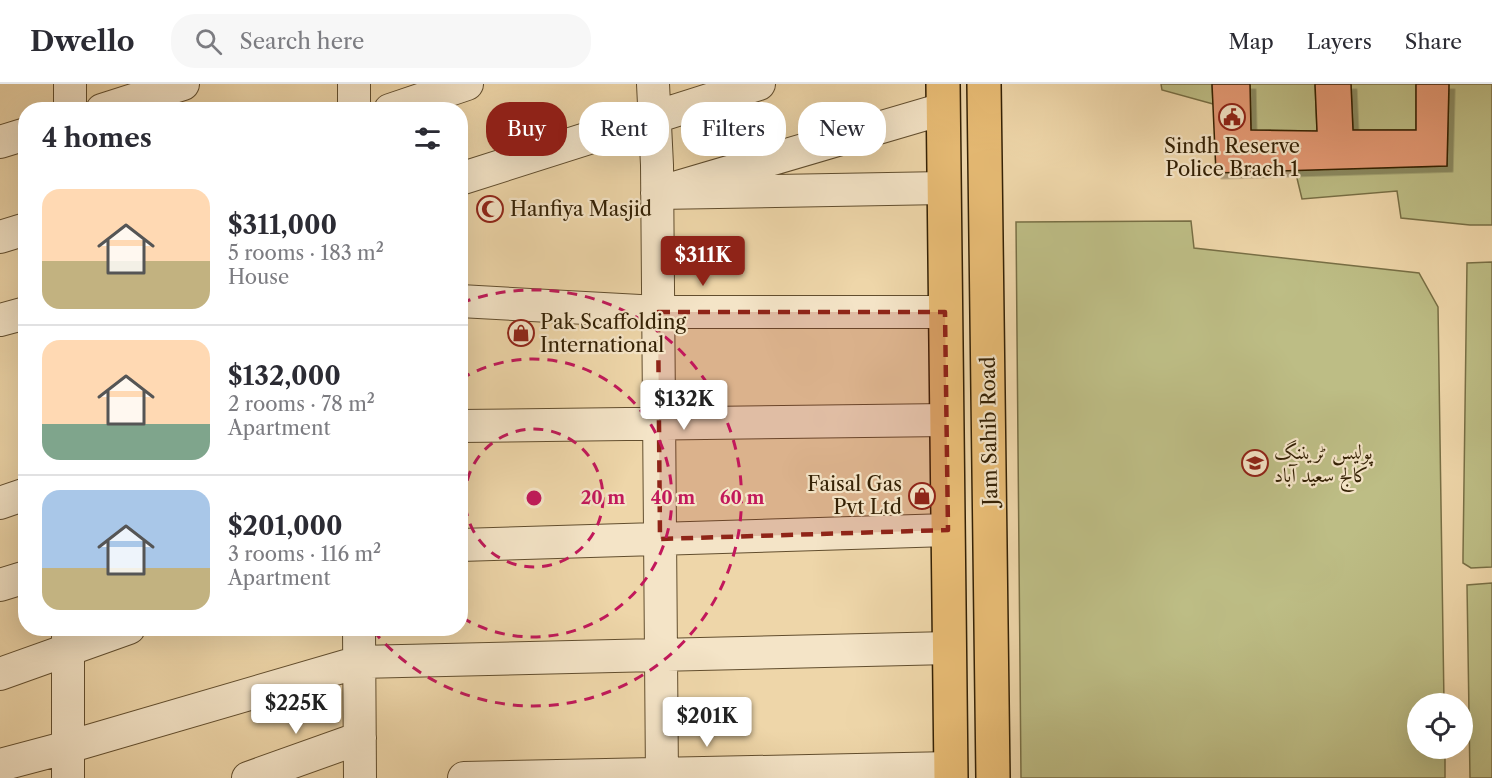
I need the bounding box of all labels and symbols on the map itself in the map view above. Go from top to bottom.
public building icon: Sindh Reserve Police Brach 1 [1217,102,1247,132]
place label: Sindh Reserve Police Brach 1 [1164,134,1300,181]
mosque icon: Hanfiya Masjid [475,194,505,224]
place label: Hanfiya Masjid [510,197,652,221]
pin: $311K [661,236,745,287]
place label: Pak Scaffolding International [540,310,686,357]
shop icon: Pak Scaffolding International [506,318,536,348]
street label: Jam Sahib Road [976,356,1002,509]
pin: $132K [642,380,726,431]
place label: پولیس ٹریننگ کالج سعید آباد [1274,439,1374,492]
school or university icon: پولیس ٹریننگ کالج سعید آباد [1240,448,1270,478]
place label: Faisal Gas Pvt Ltd [807,472,902,519]
shop icon: Faisal Gas Pvt Ltd [907,481,937,511]
text: 20 m [581,487,625,509]
text: 40 m [651,487,695,509]
text: 60 m [720,487,764,509]
centre of rings [524,488,544,508]
pin: $225K [254,684,338,735]
pin: $201K [665,697,749,748]

